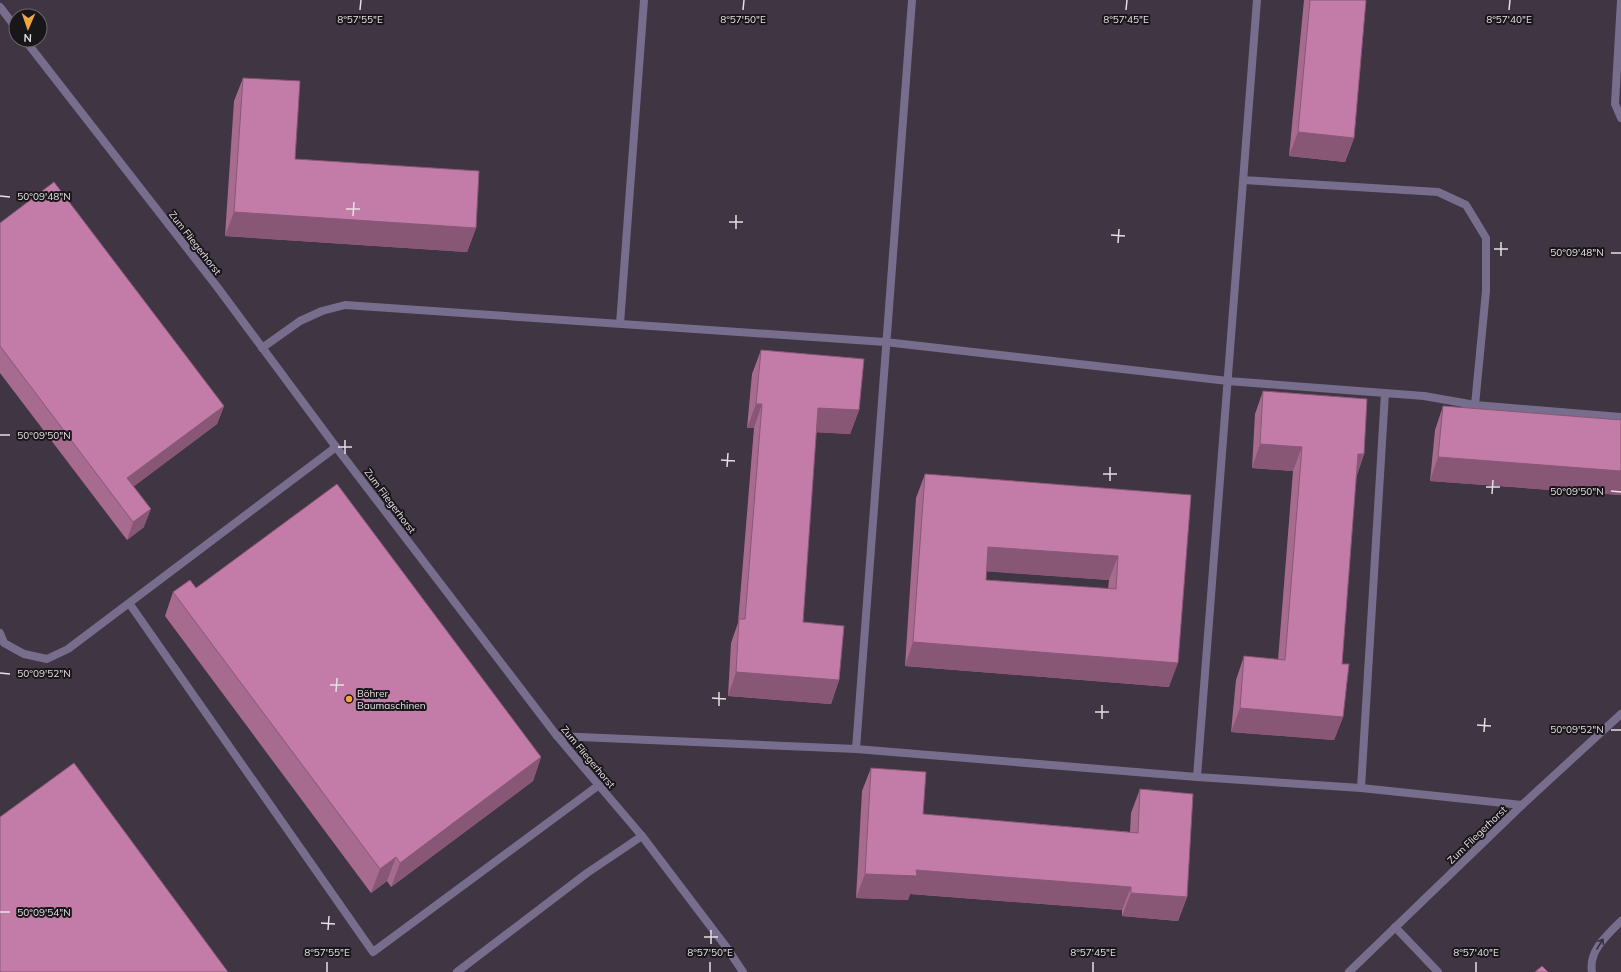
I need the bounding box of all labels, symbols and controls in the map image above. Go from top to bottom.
north arrow [8,8,48,48]
text: 8°57'55"E [337,13,383,26]
text: 8°57'50"E [720,13,766,26]
text: 8°57'45"E [1103,13,1149,26]
text: 8°57'40"E [1486,13,1532,26]
text: N [23,31,32,45]
text: 50°09'48"N [17,190,71,203]
street label: Zum Fliegerhorst [166,208,224,278]
text: 50°09'48"N [1550,246,1604,259]
text: 50°09'50"N [17,429,71,442]
street label: Zum Fliegerhorst [361,466,419,536]
text: 50°09'50"N [1550,485,1604,498]
text: 50°09'52"N [17,667,71,680]
place label: Böhrer Baumaschinen [357,687,426,712]
marker: Böhrer Baumaschinen [344,694,354,704]
street label: Zum Fliegerhorst [558,723,618,791]
text: 50°09'52"N [1550,723,1604,736]
street label: Zum Fliegerhorst [1445,803,1510,867]
text: 50°09'54"N [17,906,71,919]
one-way arrow [1597,938,1605,950]
text: 8°57'55"E [304,946,350,959]
text: 8°57'50"E [687,946,733,959]
text: 8°57'45"E [1070,946,1116,959]
text: 8°57'40"E [1453,946,1499,959]

